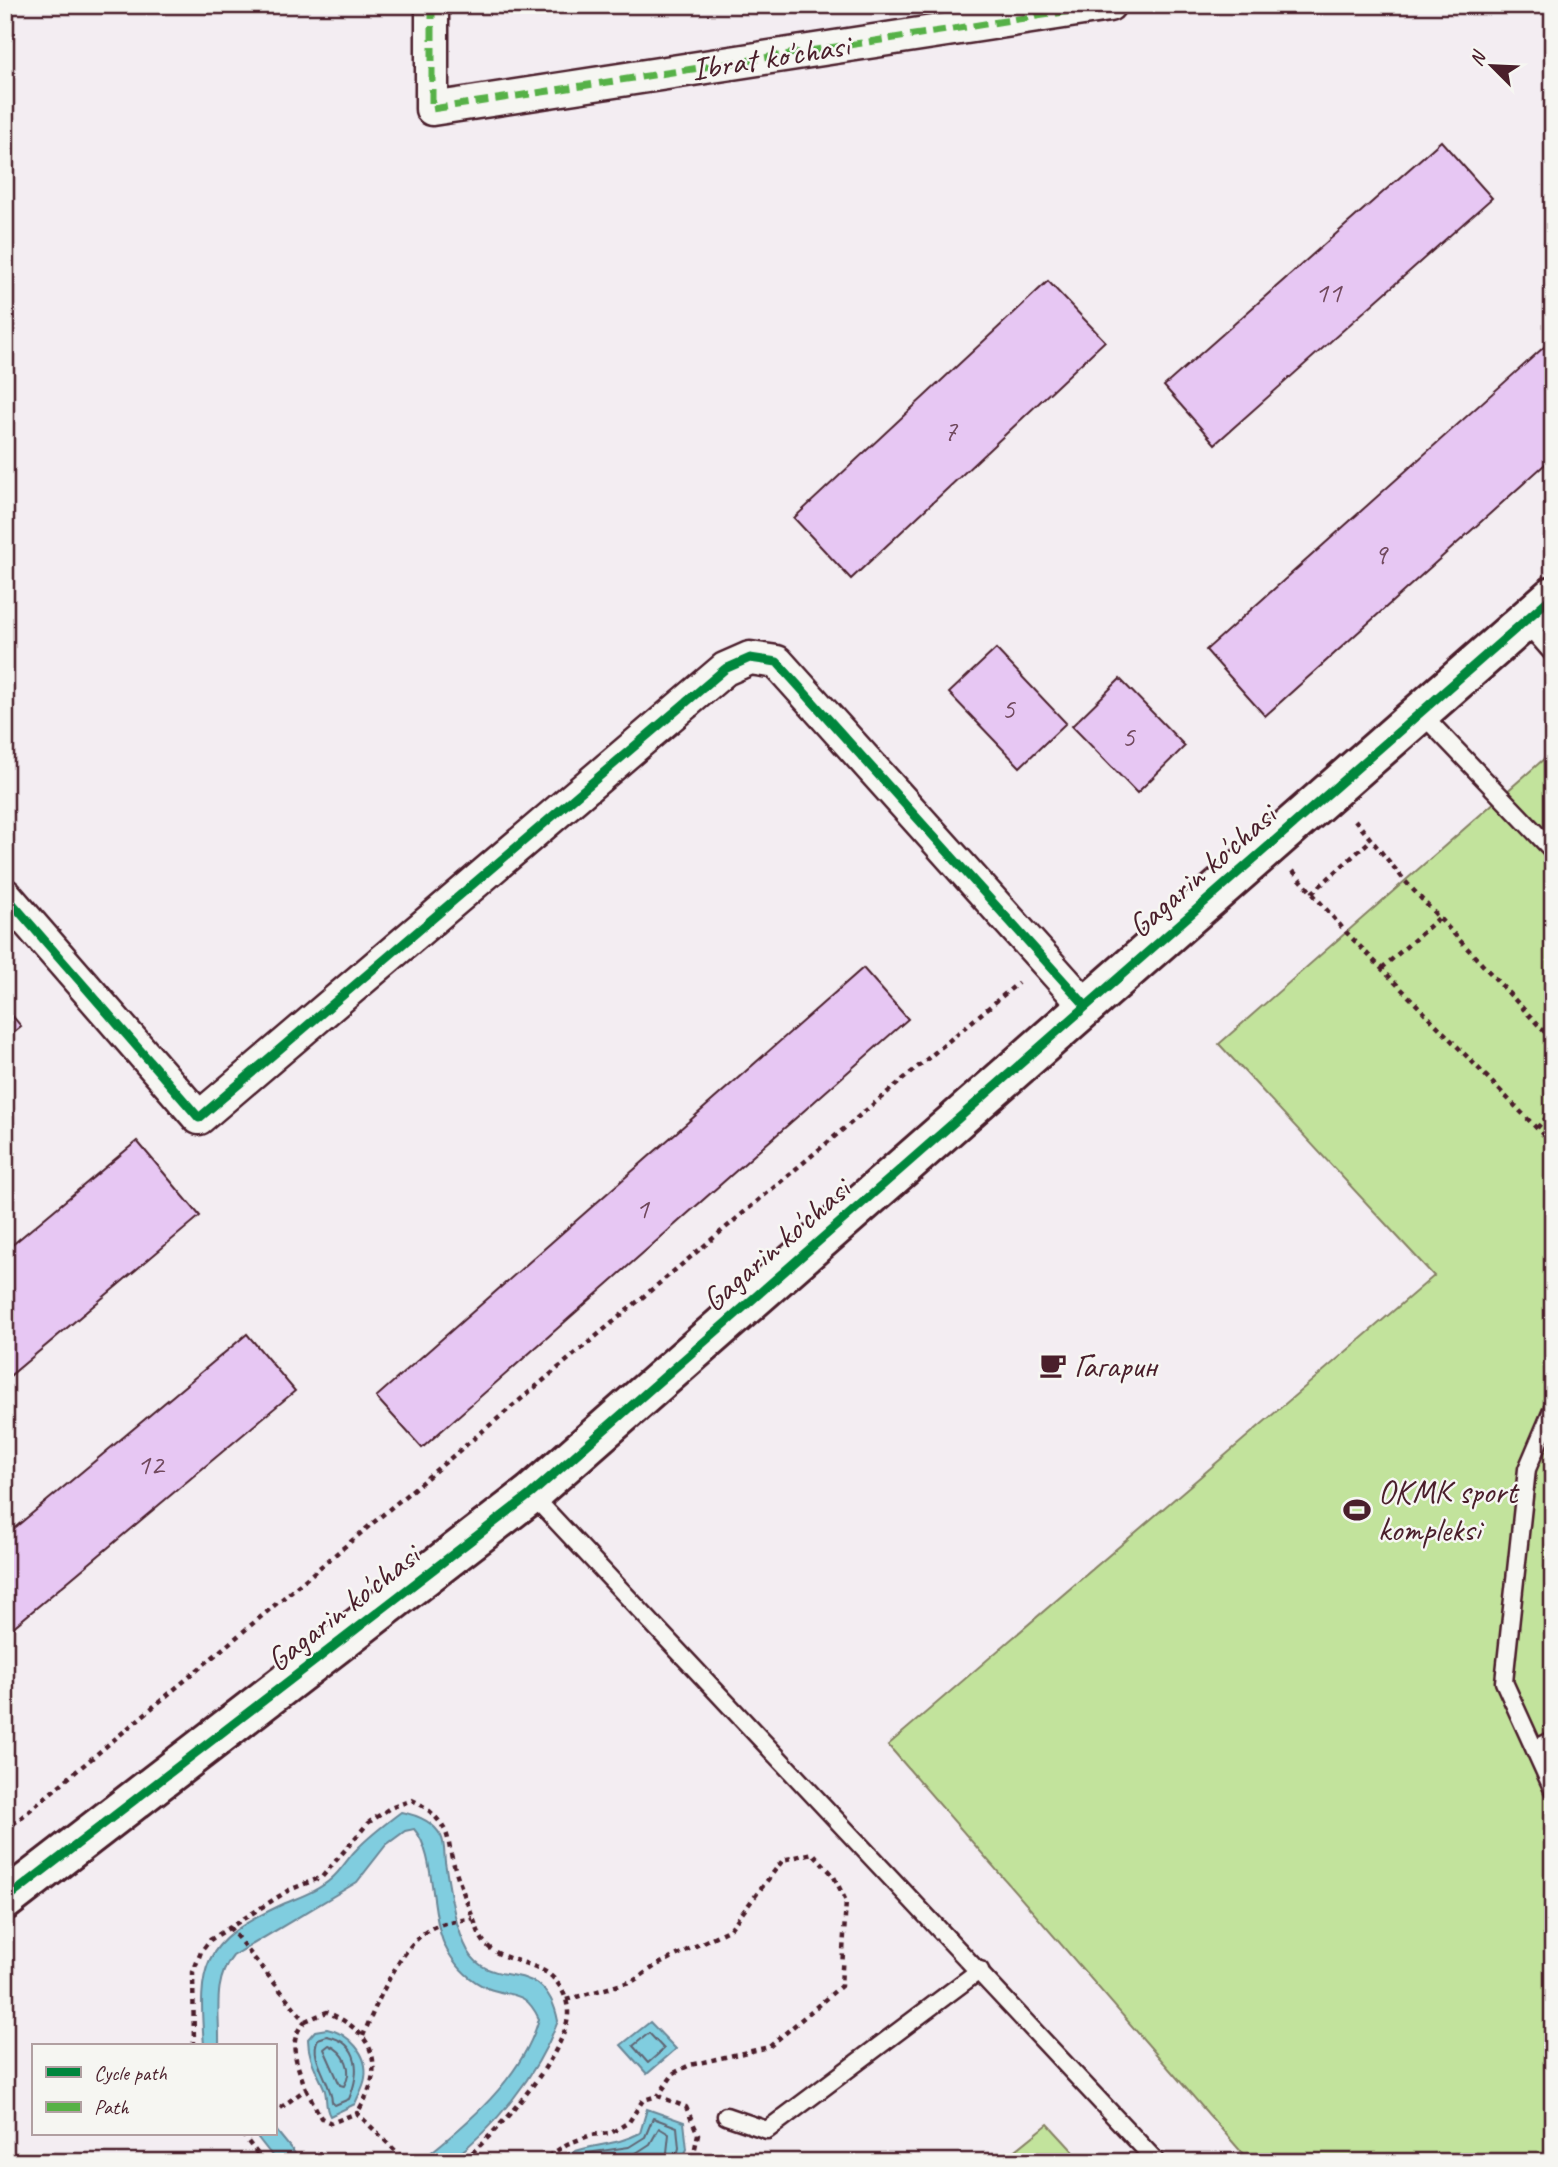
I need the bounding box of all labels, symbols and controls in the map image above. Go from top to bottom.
street label: Ibrat ko'chasi [688,23,856,90]
north arrow [1456,32,1526,102]
text: N [1464,46,1492,70]
house number: 11 [1315,273,1343,311]
house number: 7 [943,411,958,449]
house number: 9 [1373,535,1389,573]
house number: 5 [1001,689,1016,727]
house number: 5 [1121,717,1136,755]
street label: Gagarin ko'chasi [1119,792,1287,947]
street label: Gagarin ko'chasi [693,1166,861,1321]
house number: 1 [635,1189,650,1227]
place label: Гагарин [1074,1345,1159,1387]
cafe icon: Гагарин [1038,1350,1068,1380]
house number: 12 [137,1445,166,1483]
place label: OKMK sport kompleksi [1378,1471,1520,1551]
sports icon: OKMK sport kompleksi [1342,1495,1372,1525]
street label: Gagarin ko'chasi [258,1533,431,1681]
legend [32,2044,276,2136]
text: Cycle path [94,2060,167,2086]
text: Path [94,2094,130,2120]

